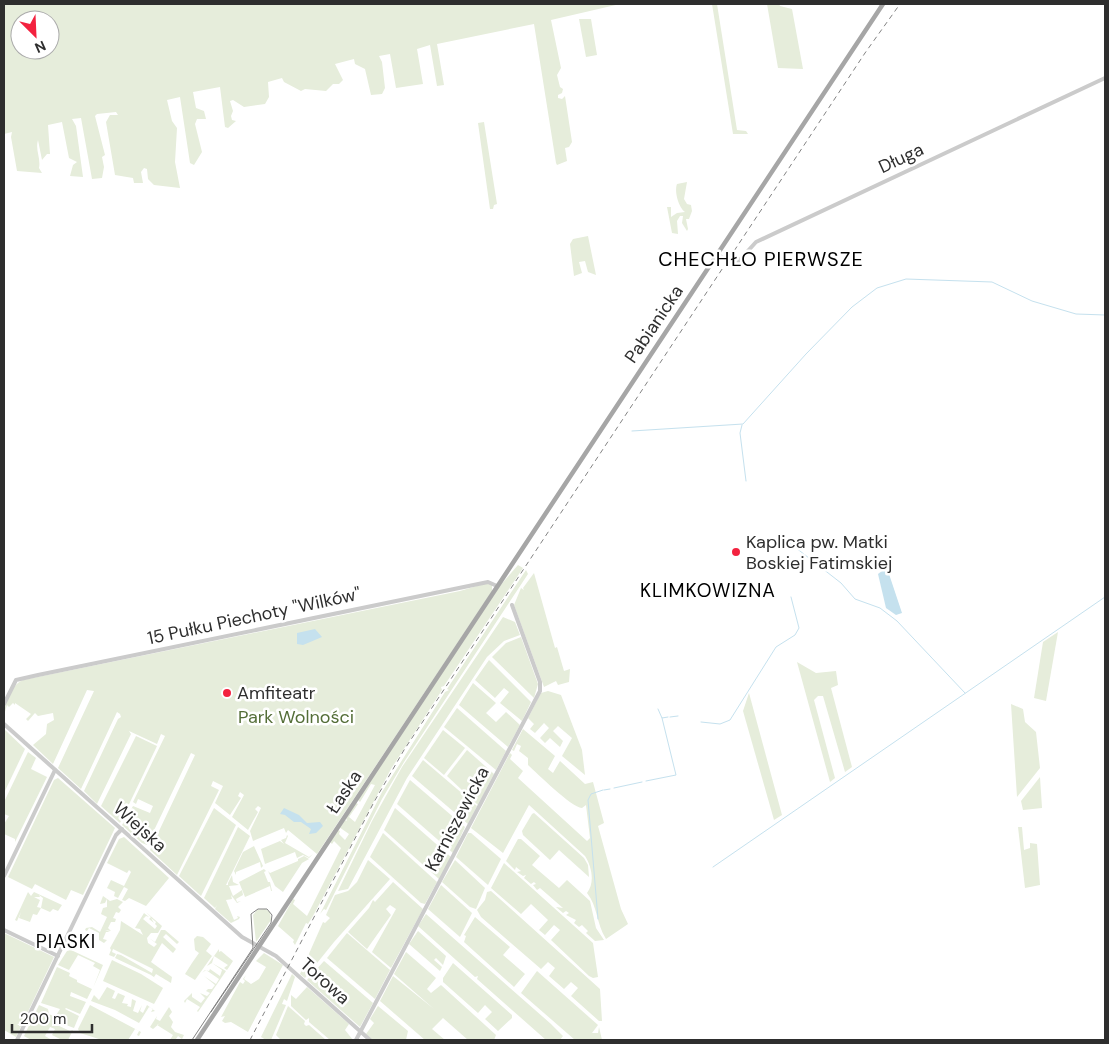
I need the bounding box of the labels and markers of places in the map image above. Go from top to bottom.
place label: Kaplica pw. Matki Boskiej Fatimskiej [746,530,892,575]
marker: Kaplica pw. Matki Boskiej Fatimskiej [730,546,742,558]
place label: Amfiteatr [237,681,316,705]
marker: Amfiteatr [221,687,233,699]

